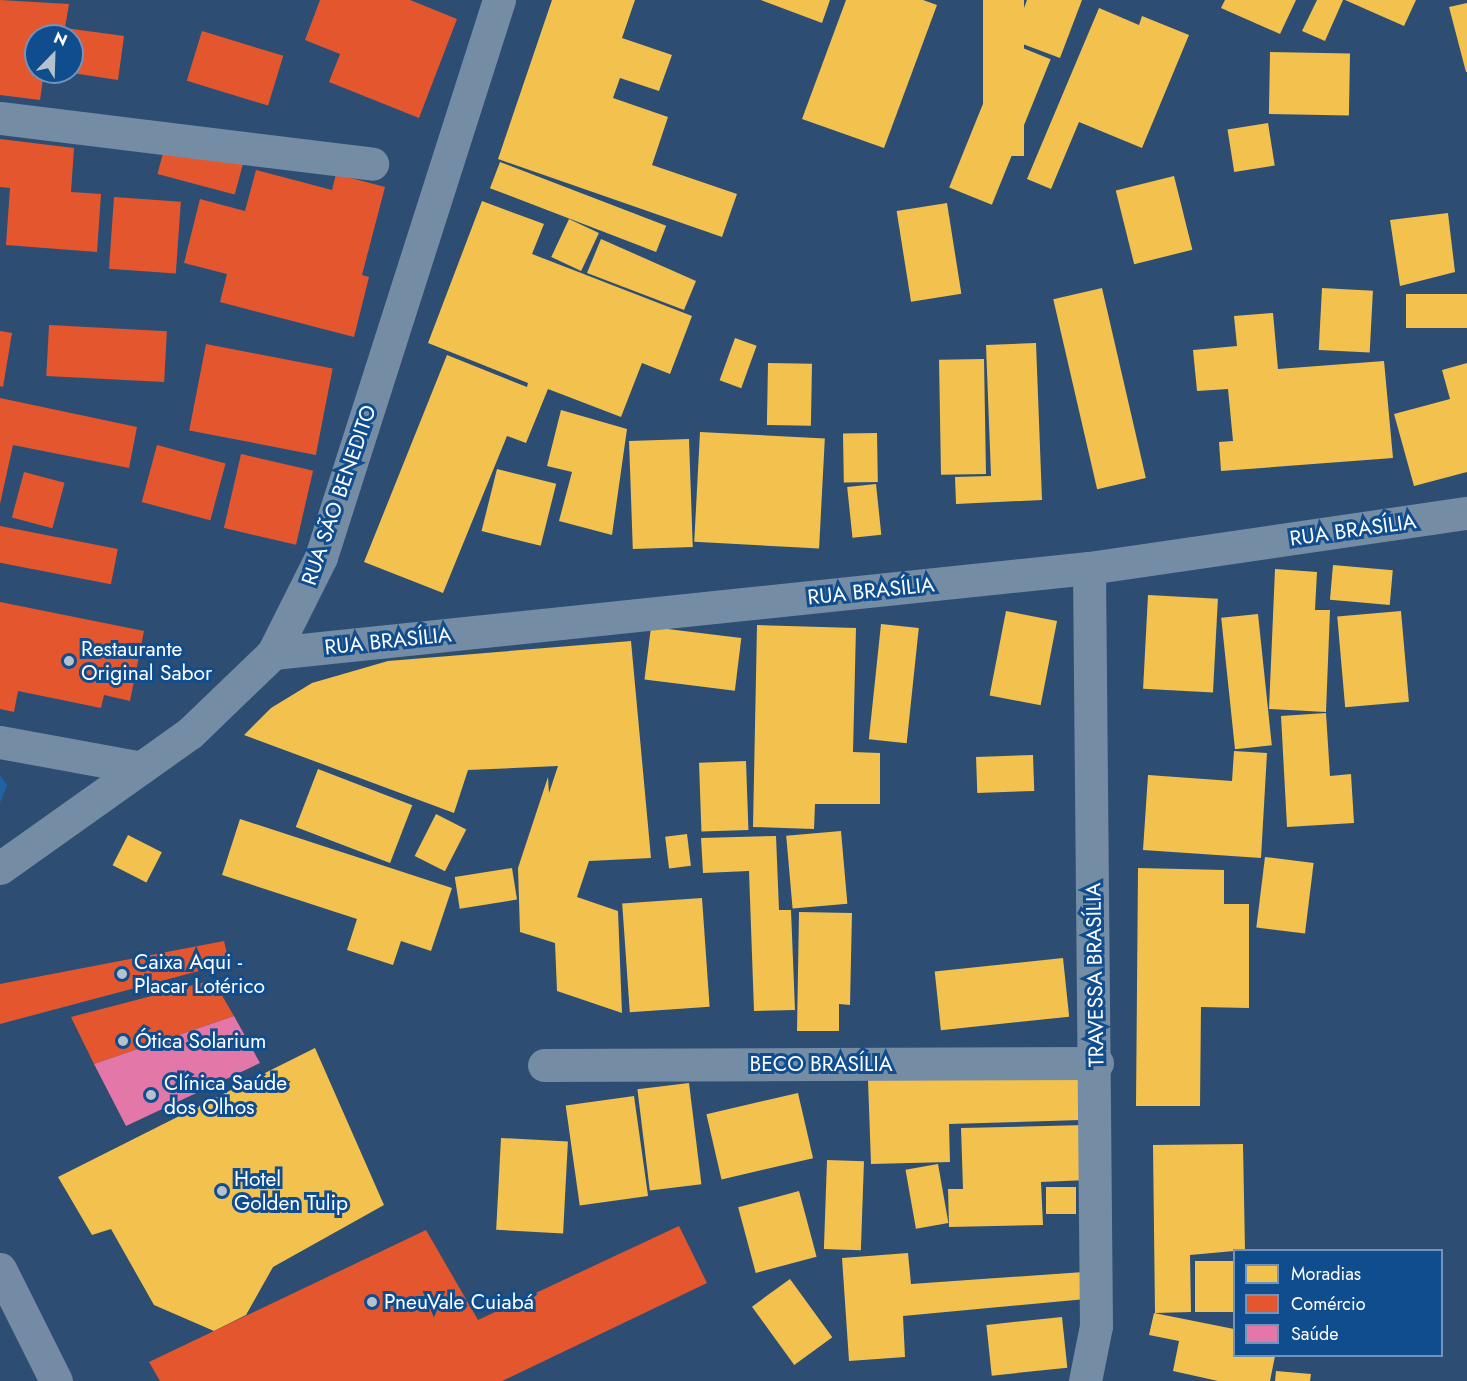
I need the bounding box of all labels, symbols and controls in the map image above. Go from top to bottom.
north arrow [24,24,84,84]
text: N [50,26,71,52]
street label: RUA SÃO BENEDITO [296,402,382,588]
street label: RUA BRASÍLIA [1288,509,1418,551]
street label: RUA BRASÍLIA [806,572,936,610]
street label: RUA BRASÍLIA [323,622,453,660]
place label: Restaurante Original Sabor [81,636,212,686]
marker: Restaurante Original Sabor [62,654,76,668]
street label: TRAVESSA BRASÍLIA [1081,883,1109,1067]
place label: Caixa Aqui - Placar Lotérico [134,949,265,999]
marker: Caixa Aqui - Placar Lotérico [115,967,129,981]
place label: Ótica Solarium [135,1028,267,1054]
marker: Ótica Solarium [116,1034,130,1048]
street label: BECO BRASÍLIA [750,1051,892,1077]
place label: Clínica Saúde dos Olhos [164,1070,287,1120]
marker: Clínica Saúde dos Olhos [142,1086,160,1104]
place label: Hotel Golden Tulip [234,1166,348,1216]
marker: Hotel Golden Tulip [215,1184,229,1198]
legend [1233,1249,1443,1357]
text: Moradias [1291,1261,1361,1287]
place label: PneuVale Cuiabá [384,1289,534,1315]
text: Comércio [1291,1291,1365,1317]
marker: PneuVale Cuiabá [365,1295,379,1309]
text: Saúde [1291,1321,1339,1347]

